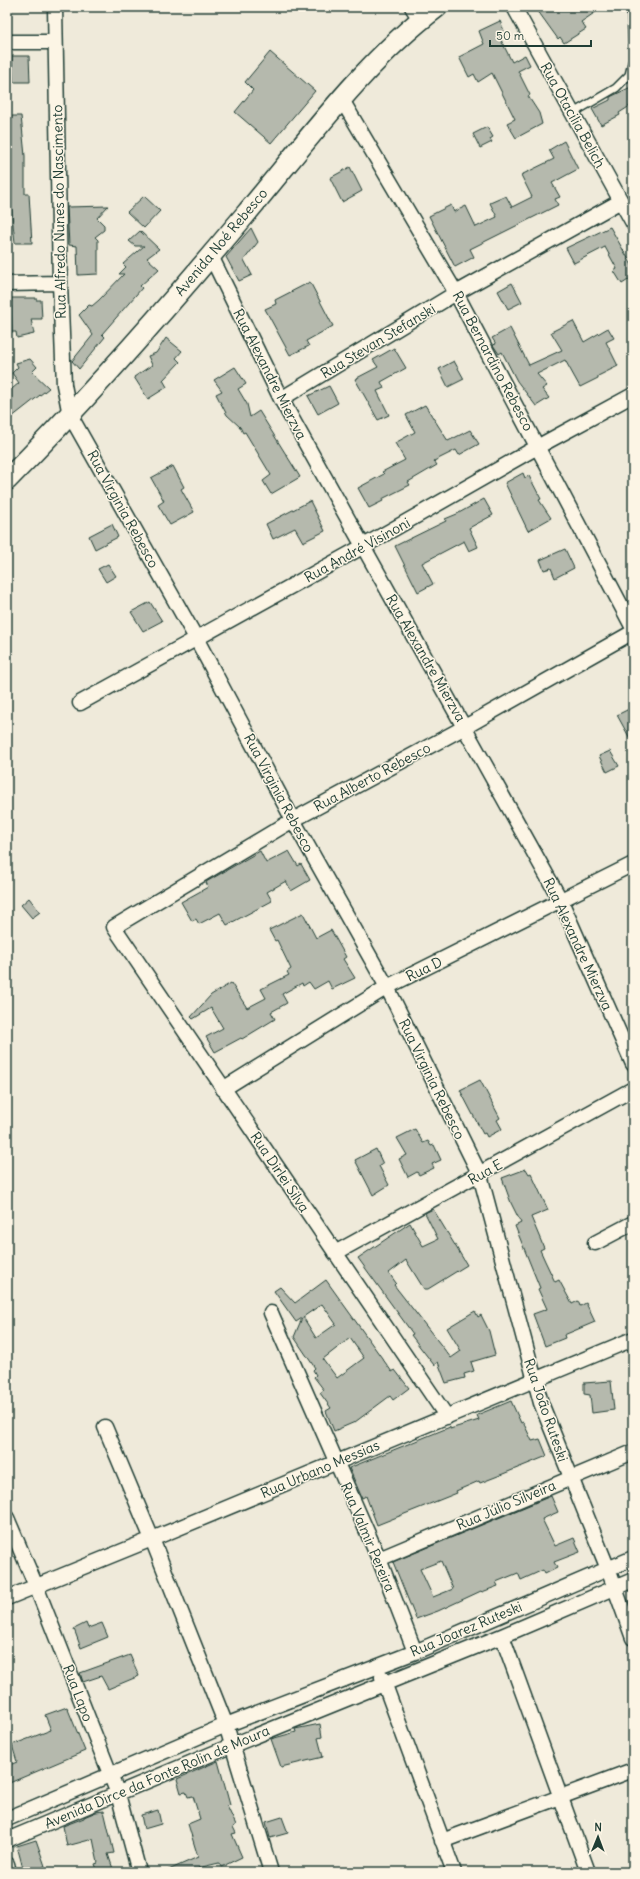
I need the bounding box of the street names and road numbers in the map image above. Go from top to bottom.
street label: Rua Otacilia Belich [537,59,609,171]
street label: Rua Alfredo Nunes do Nascimento [48,105,70,319]
street label: Avenida Noé Rebesco [171,184,271,299]
street label: Rua Bernardino Rebesco [449,288,538,434]
street label: Rua Stevan Stefanski [317,300,439,382]
street label: Rua Alexandre Mierzva [229,306,311,442]
street label: Rua Virginia Rebesco [83,447,163,571]
street label: Rua André Visinoni [301,513,413,587]
street label: Rua Alexandre Mierzva [382,591,470,725]
street label: Rua Virginia Rebesco [240,731,318,856]
street label: Rua Alberto Rebesco [310,738,434,815]
street label: Rua Alexandre Mierzva [539,875,617,1013]
street label: Rua D [403,953,445,985]
street label: Rua Virginia Rebesco [395,1016,469,1142]
street label: Rua Dirlei Silva [247,1128,313,1216]
street label: Rua E [465,1155,505,1189]
street label: Rua João Ruteski [520,1356,572,1464]
street label: Rua Urbano Messias [258,1436,382,1502]
street label: Rua Júlio Silveira [454,1476,558,1534]
street label: Rua Valmir Pereira [337,1480,399,1594]
street label: Rua Joarez Ruteski [407,1597,525,1661]
street label: Rua Lapo [59,1662,97,1724]
street label: Avenida Dirce da Fonte Rolin de Moura [42,1721,272,1833]

